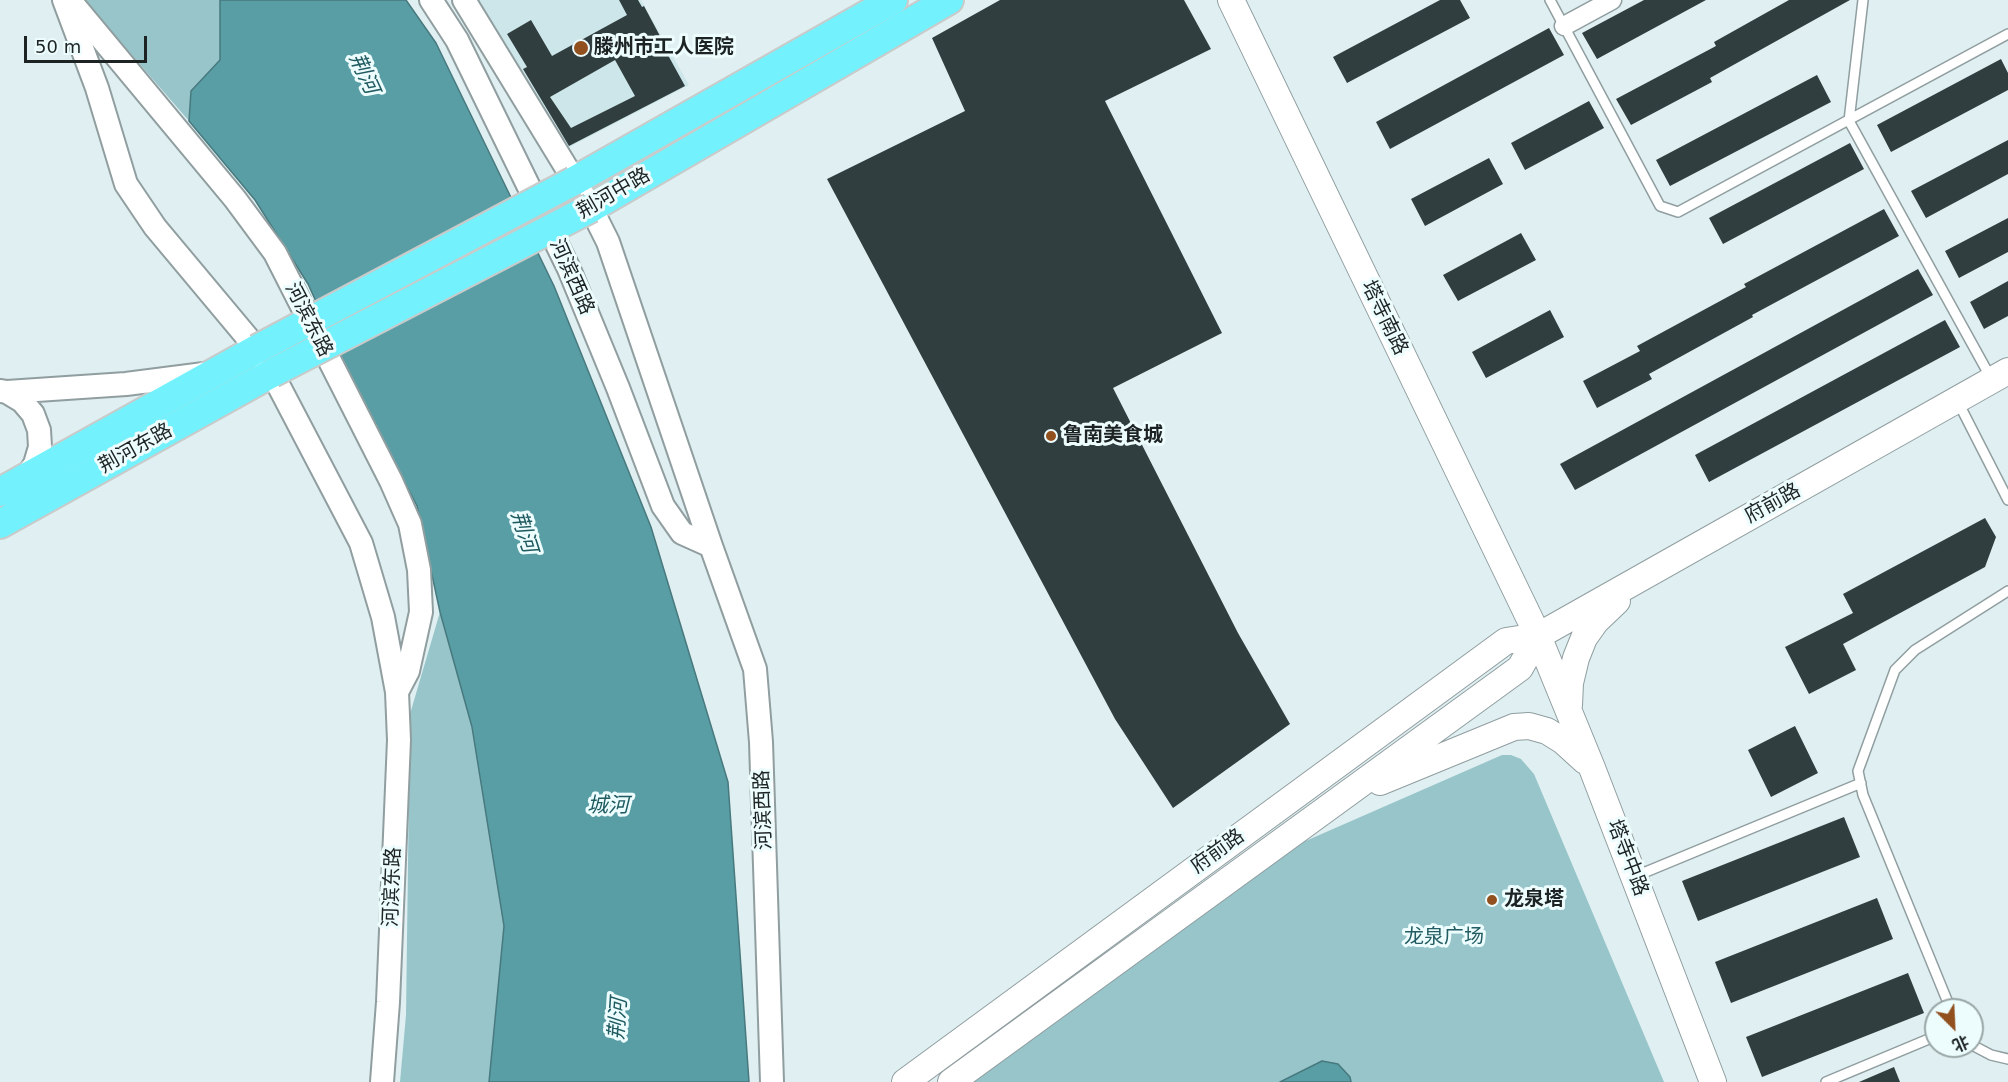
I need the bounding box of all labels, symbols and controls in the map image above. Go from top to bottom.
scale bar [27,24,150,62]
text: 50 m [35,36,81,57]
place label: 滕州市工人医院 [594,36,734,60]
marker: 滕州市工人医院 [572,39,590,57]
water label: 荆河 [343,50,383,98]
street label: 荆河中路 [573,164,655,224]
street label: 河滨西路 [544,236,598,318]
street label: 塔寺南路 [1356,277,1412,359]
street label: 河滨东路 [279,279,337,361]
street label: 荆河东路 [95,419,177,479]
place label: 鲁南美食城 [1063,424,1163,448]
marker: 鲁南美食城 [1044,429,1058,443]
street label: 府前路 [1741,479,1805,529]
water label: 荆河 [505,508,541,556]
street label: 河滨西路 [751,770,777,850]
water label: 城河 [587,794,629,820]
street label: 塔寺中路 [1601,816,1653,900]
street label: 府前路 [1187,825,1249,879]
street label: 河滨东路 [380,847,406,927]
place label: 龙泉塔 [1504,888,1564,912]
marker: 龙泉塔 [1485,893,1499,907]
park label: 龙泉广场 [1404,926,1484,950]
water label: 荆河 [605,997,633,1041]
north arrow [1924,998,1984,1058]
text: 北 [1950,1031,1972,1055]

